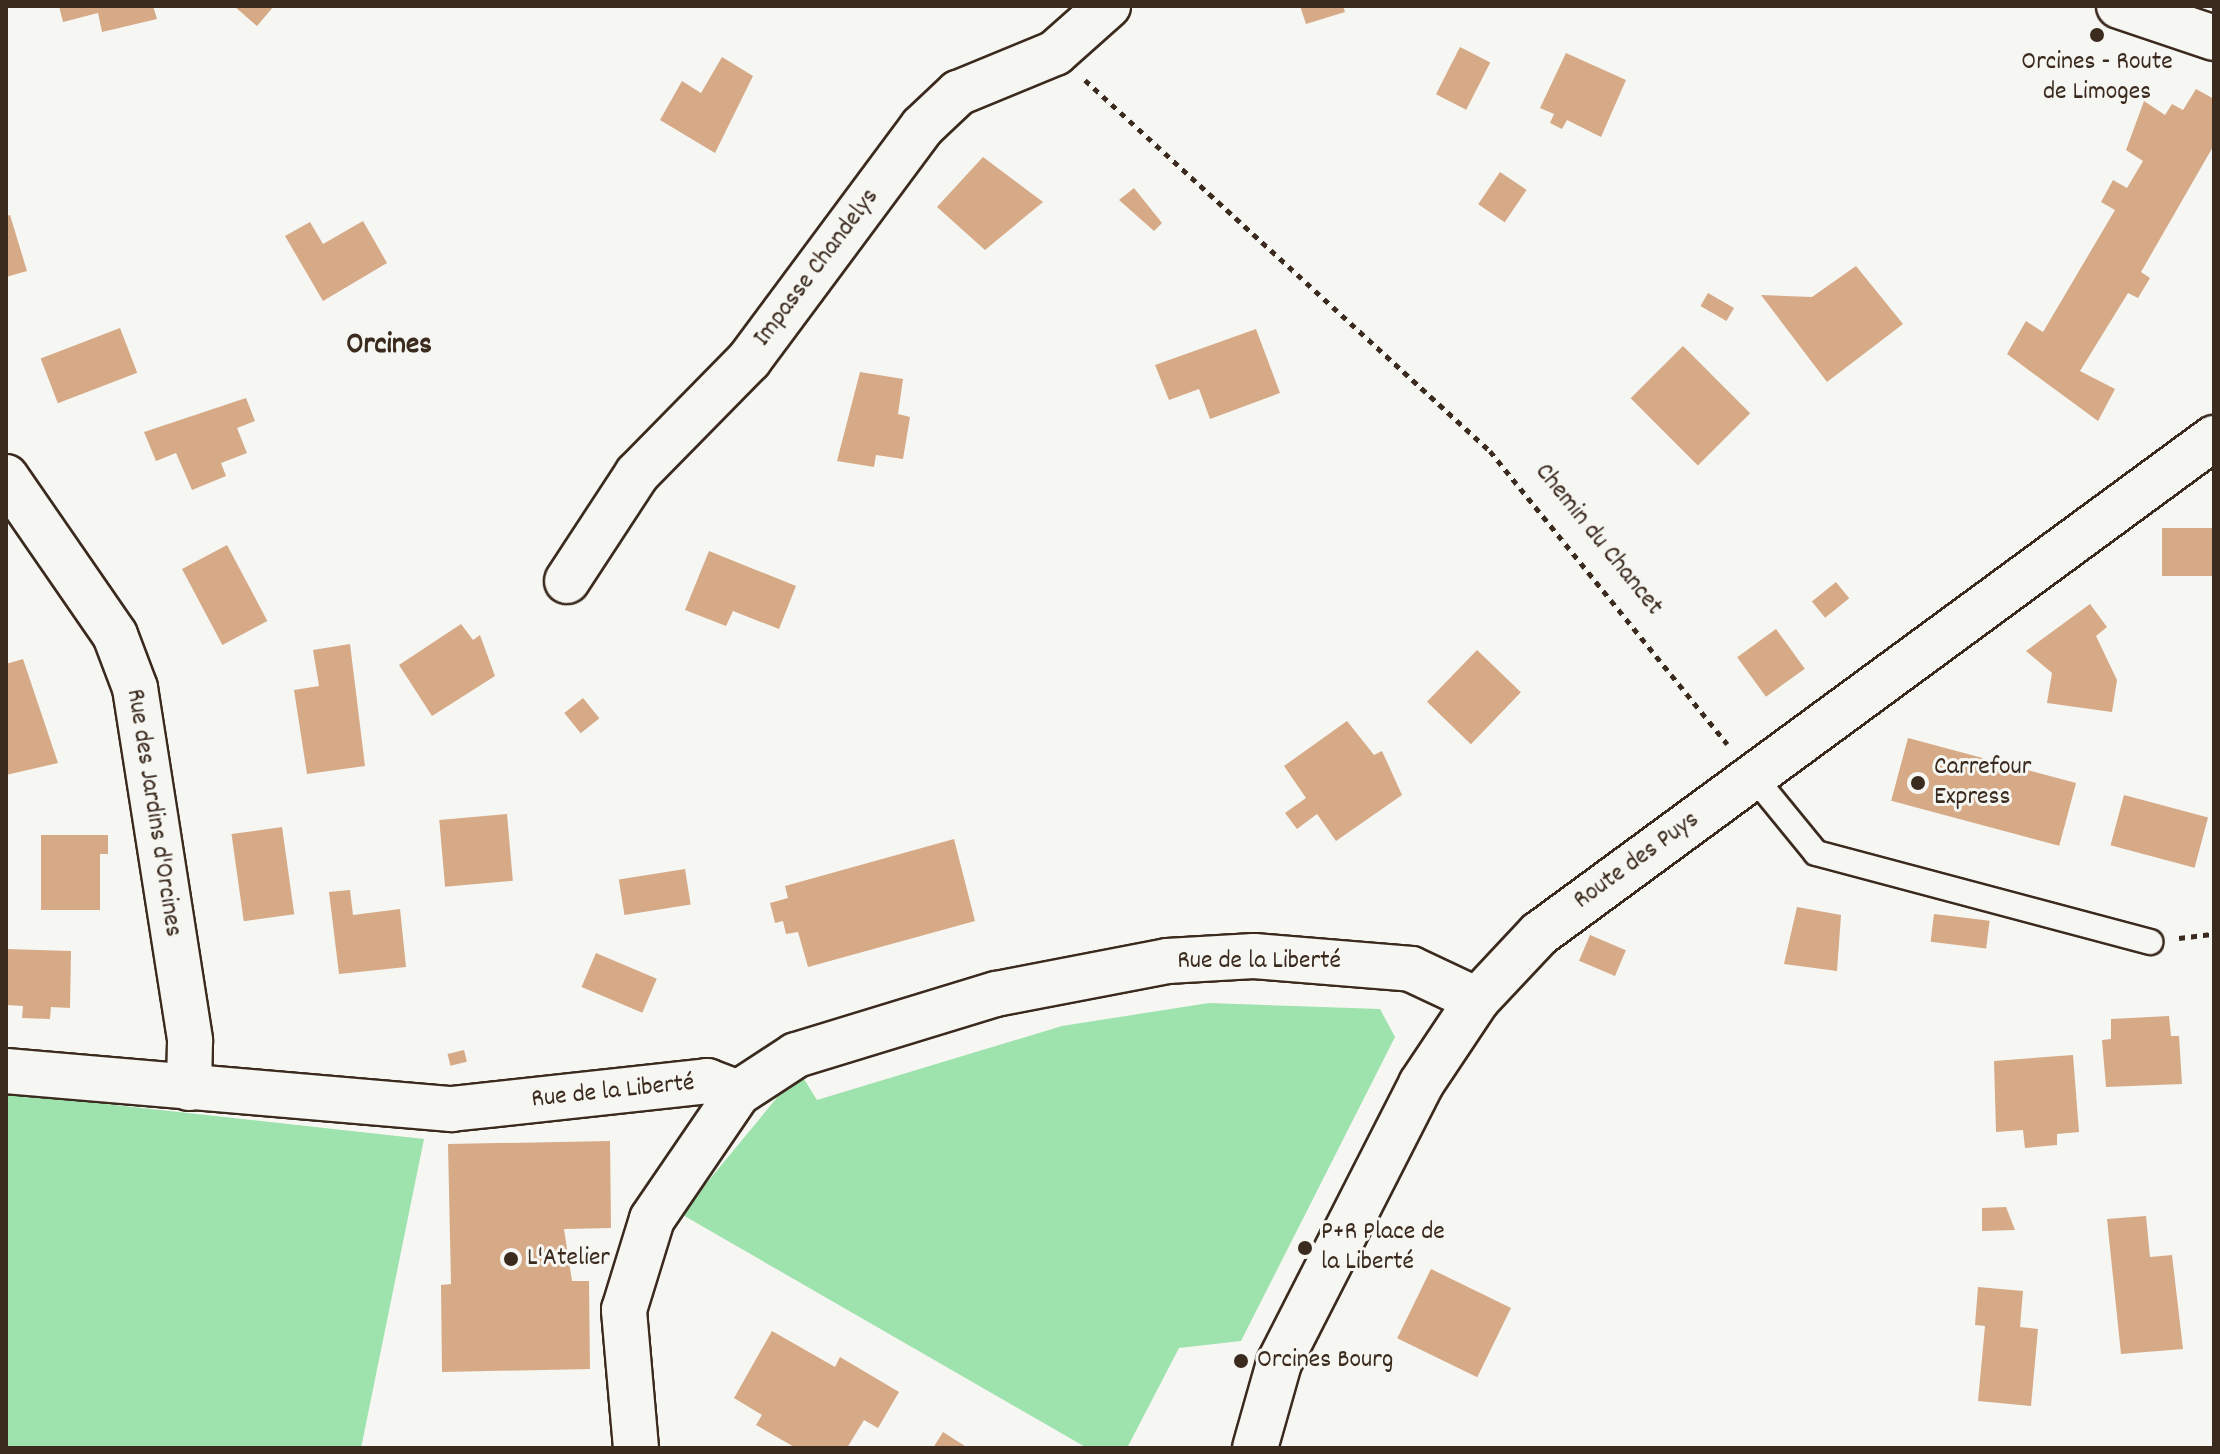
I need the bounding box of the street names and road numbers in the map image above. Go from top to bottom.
street label: Impasse Chandelys [747,183,887,353]
street label: Chemin du Chancet [1527,458,1669,622]
street label: Rue des Jardins d'Orcines [118,687,188,939]
street label: Route des Puys [1568,805,1706,917]
street label: Rue de la Liberté [1177,946,1341,978]
street label: Rue de la Liberté [530,1068,696,1116]

